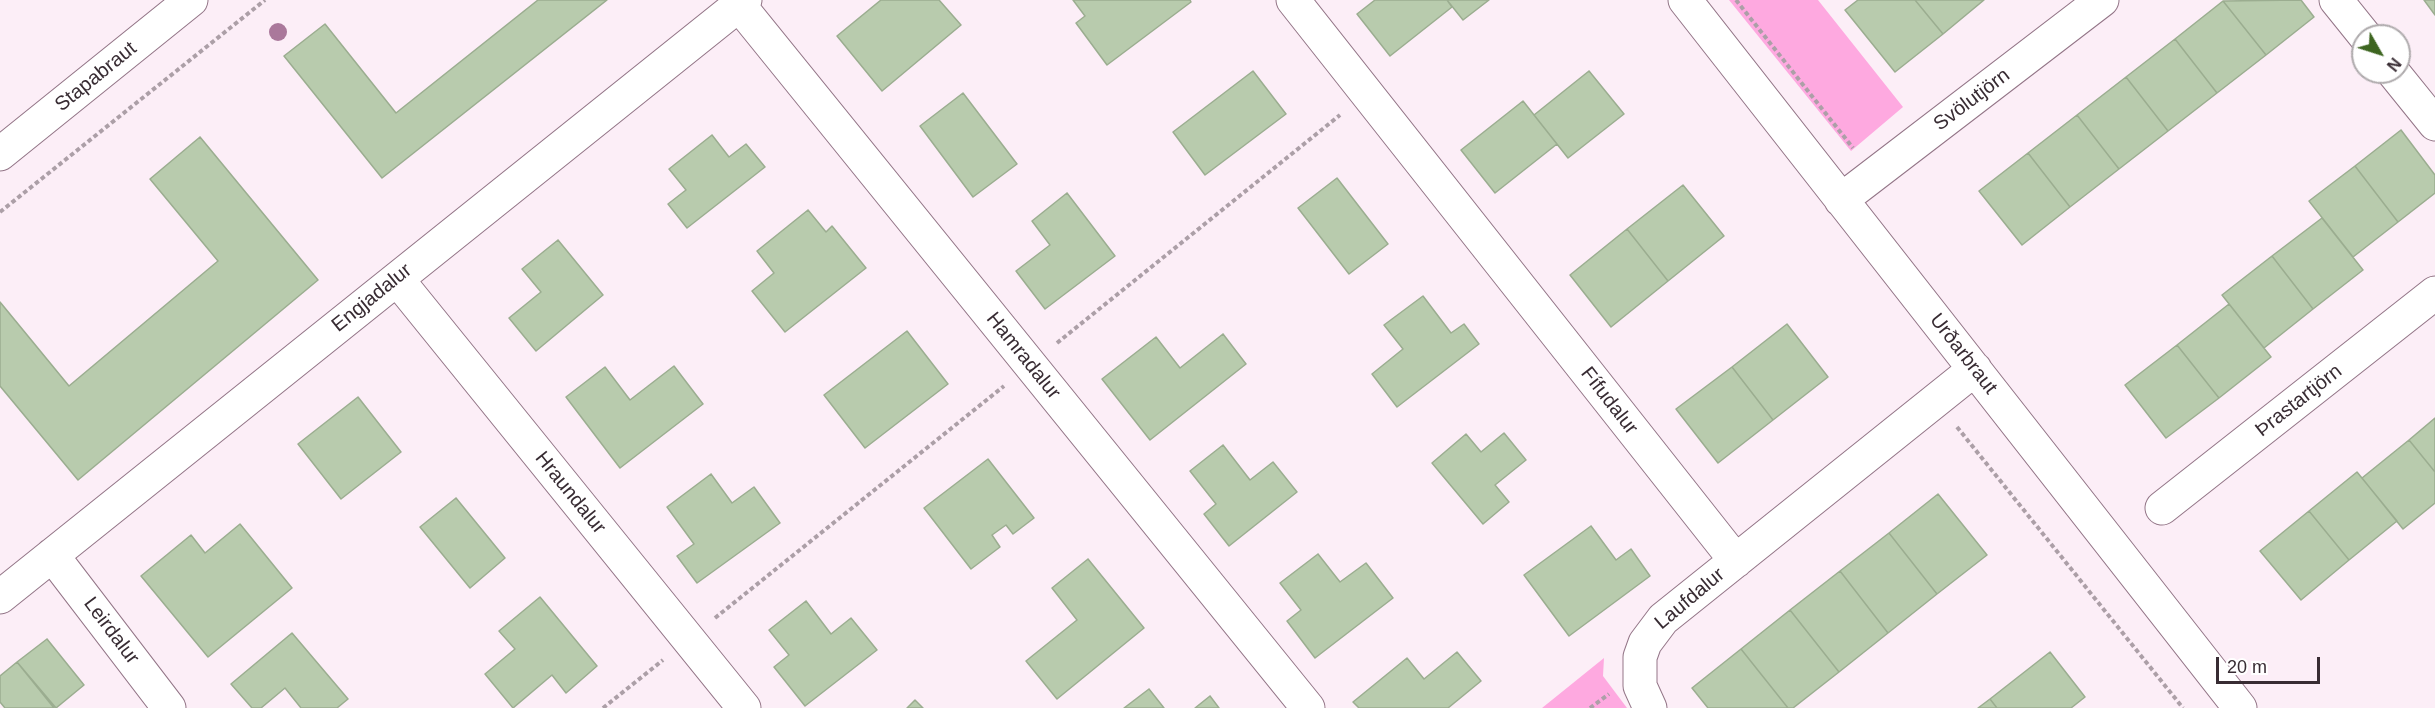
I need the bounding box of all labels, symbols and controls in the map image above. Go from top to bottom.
north arrow [2351,24,2411,84]
street label: Stapabraut [50,37,142,117]
text: N [2384,55,2404,74]
street label: Svölutjörn [1929,64,2015,136]
street label: Engjadalur [327,259,417,337]
street label: Hamradalur [981,308,1065,404]
street label: Urðarbraut [1924,309,2002,399]
street label: Þrastartjörn [2251,360,2347,442]
street label: Fífudalur [1575,363,1643,439]
street label: Hraundalur [530,447,610,539]
street label: Laufdalur [1650,563,1730,635]
street label: Leirdalur [78,593,144,669]
scale bar [2219,645,2322,683]
text: 20 m [2227,657,2267,677]

